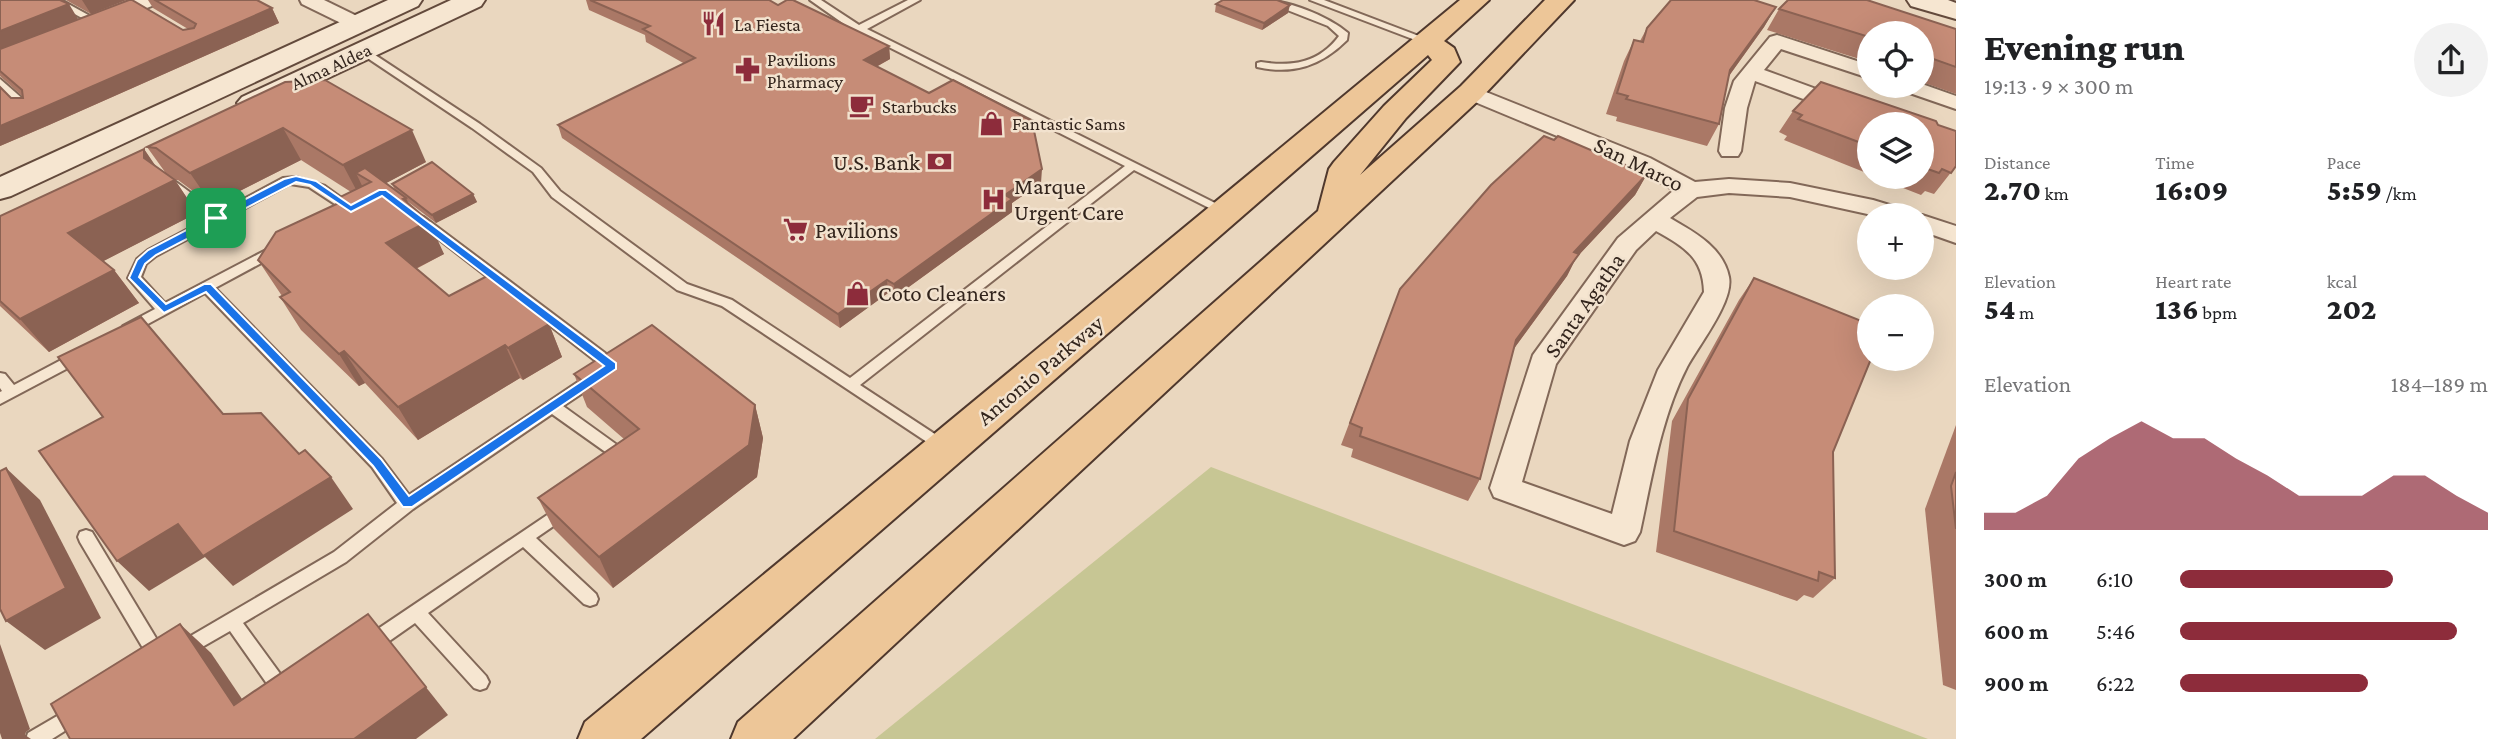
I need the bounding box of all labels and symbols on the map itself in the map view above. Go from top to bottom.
restaurant icon: La Fiesta [700,10,728,38]
place label: La Fiesta [734,14,801,35]
street label: Alma Aldea [288,39,375,94]
place label: Pavilions Pharmacy [767,49,843,92]
pharmacy icon: Pavilions Pharmacy [733,56,761,84]
cafe icon: Starbucks [848,92,876,120]
place label: Starbucks [882,96,957,117]
shop icon: Fantastic Sams [978,109,1006,137]
place label: Fantastic Sams [1012,113,1126,134]
street label: San Marco [1590,131,1688,197]
bank icon: U.S. Bank [926,148,954,176]
place label: U.S. Bank [833,149,920,175]
place label: Marque Urgent Care [1014,173,1124,225]
hospital icon: Marque Urgent Care [980,185,1008,213]
pin [186,188,246,248]
supermarket icon: Pavilions [781,216,809,244]
place label: Pavilions [815,217,898,243]
street label: Santa Agatha [1539,248,1630,362]
shop icon: Coto Cleaners [844,279,872,307]
place label: Coto Cleaners [878,280,1006,306]
street label: Antonio Parkway [972,309,1109,430]

